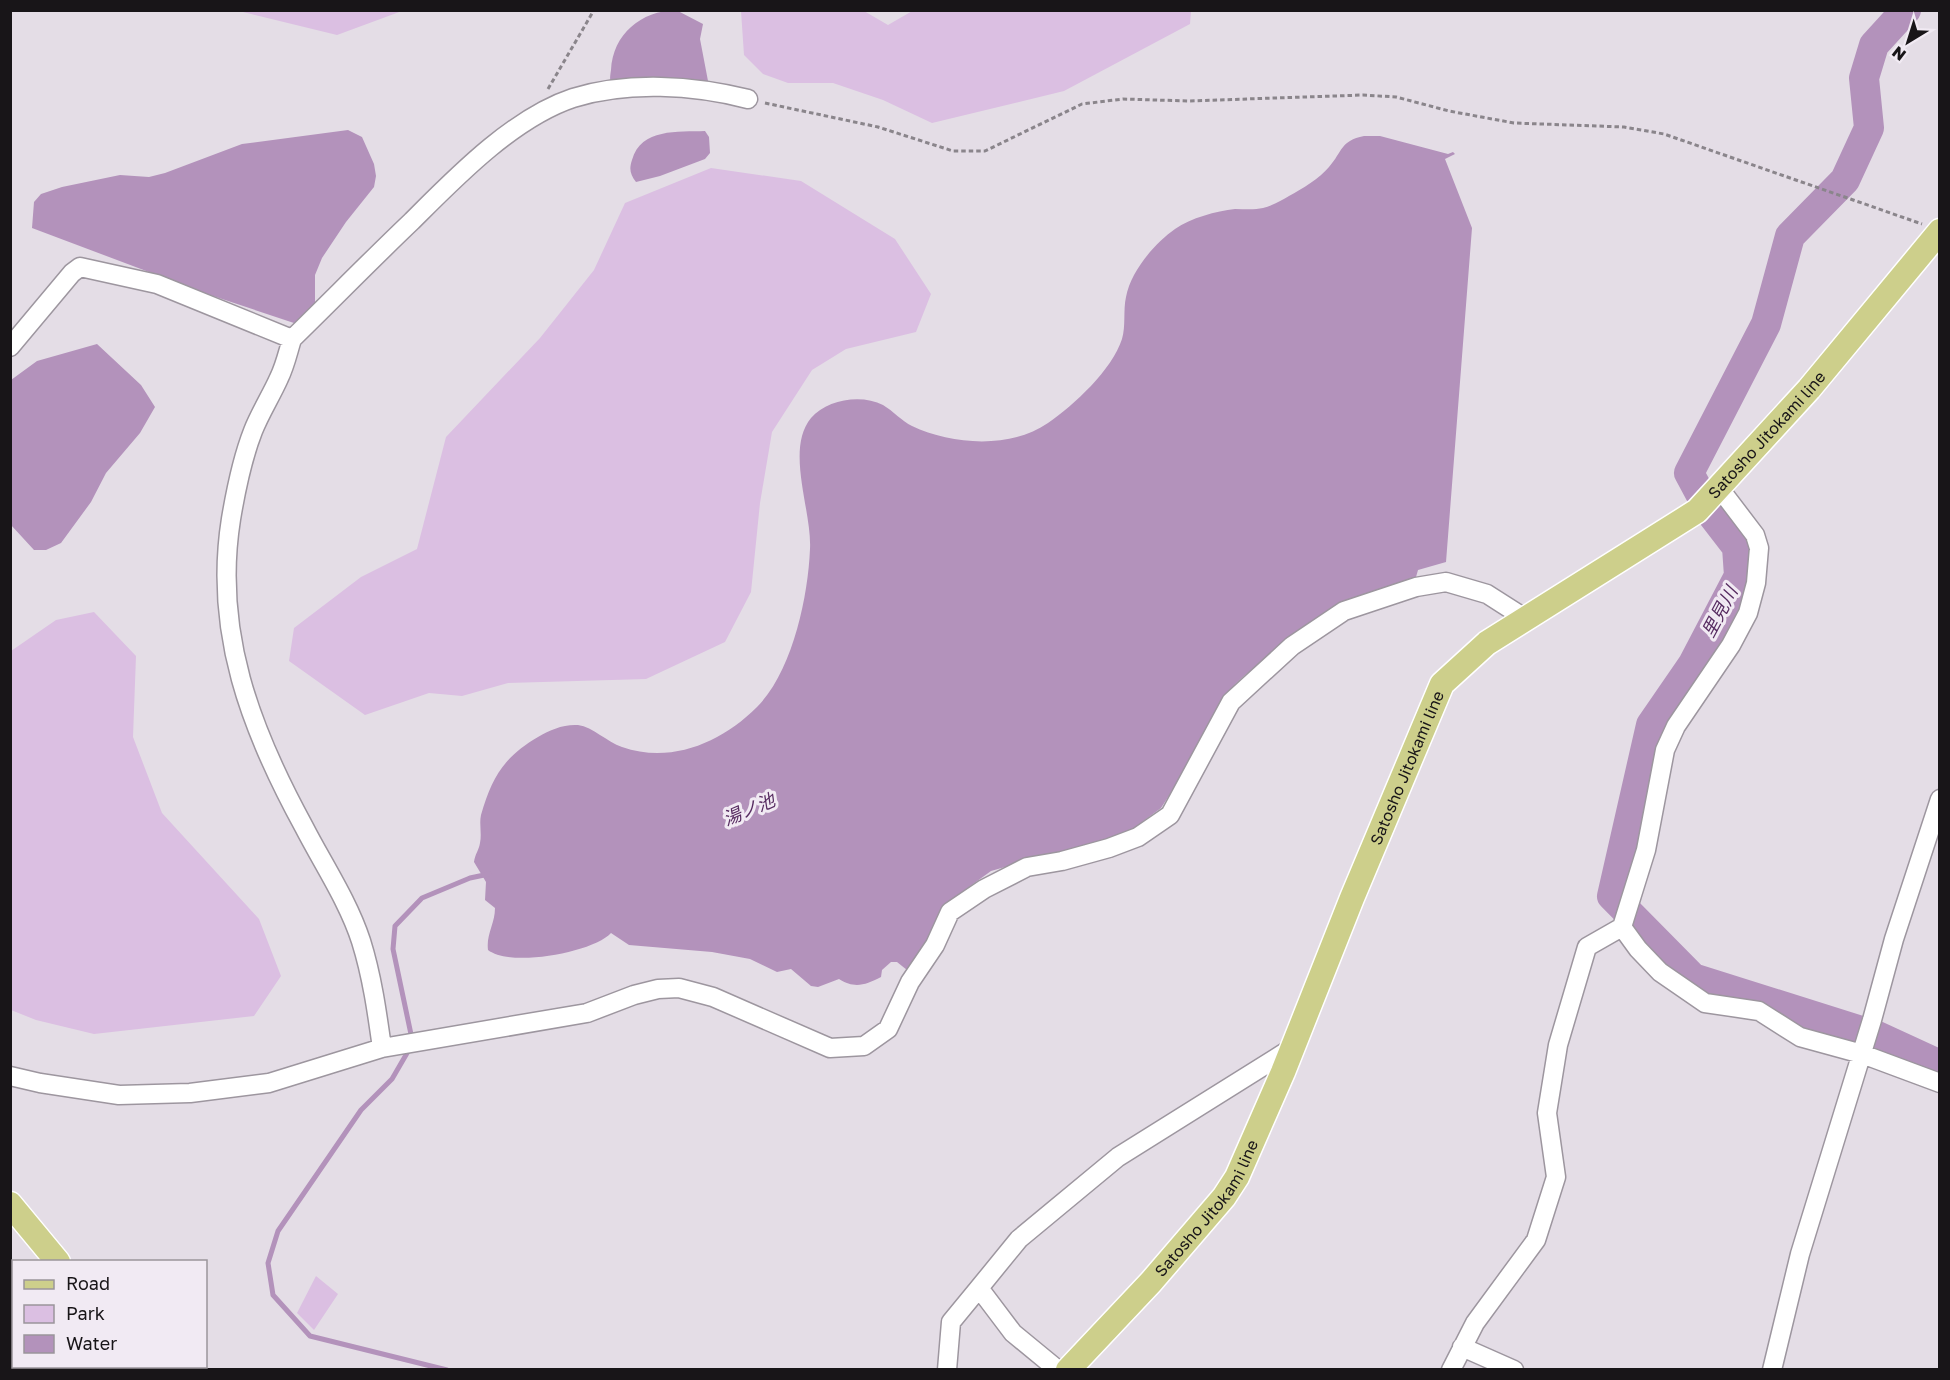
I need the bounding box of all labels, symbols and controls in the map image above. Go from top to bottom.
north arrow [1878,12,1938,72]
text: N [1888,42,1910,65]
street label: Satosho Jitokami line [1704,367,1830,503]
water label: 里見川 [1697,581,1742,641]
street label: Satosho Jitokami line [1366,688,1448,848]
water label: 湯ノ池 [719,788,780,830]
street label: Satosho Jitokami line [1150,1137,1262,1281]
legend [12,1260,207,1368]
text: Road [66,1272,110,1294]
text: Park [66,1302,105,1324]
text: Water [66,1332,117,1354]

